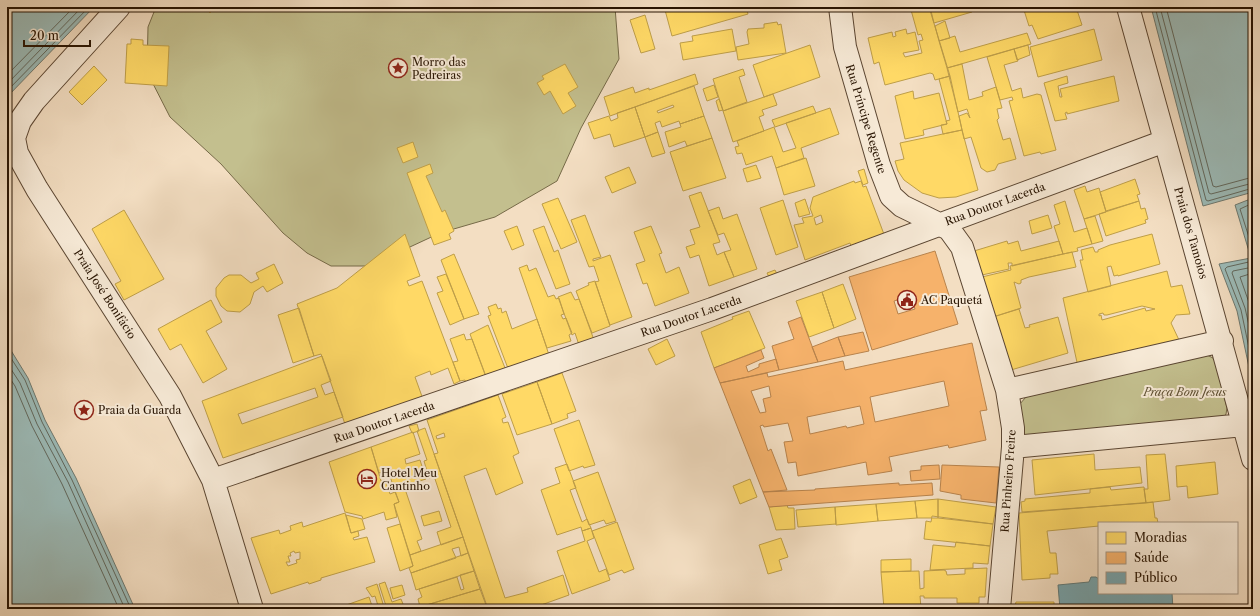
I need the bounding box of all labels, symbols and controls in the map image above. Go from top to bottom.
scale bar [24,22,90,48]
text: 20 m [30,28,59,43]
place label: Morro das Pedreiras [412,55,466,82]
place icon: Morro das Pedreiras [387,57,409,79]
street label: Rua Príncipe Regente [843,63,889,175]
street label: Rua Doutor Lacerda [943,179,1047,229]
street label: Praia dos Tamoios [1171,185,1211,281]
street label: Praia José Bonifácio [71,246,139,342]
public building icon: AC Paquetá [896,289,918,311]
street label: Rua Doutor Lacerda [639,292,743,340]
place label: AC Paquetá [920,293,983,307]
park label: Praça Bom Jesus [1142,385,1227,399]
street label: Rua Doutor Lacerda [332,398,436,446]
place icon: Praia da Guarda [73,399,95,421]
place label: Praia da Guarda [98,403,182,417]
street label: Rua Pinheiro Freire [997,429,1019,533]
place label: Hotel Meu Cantinho [381,466,437,493]
hotel icon: Hotel Meu Cantinho [356,468,378,490]
legend [1098,522,1238,594]
text: Moradias [1134,530,1187,545]
text: Saúde [1134,550,1169,565]
text: Público [1134,570,1177,585]

